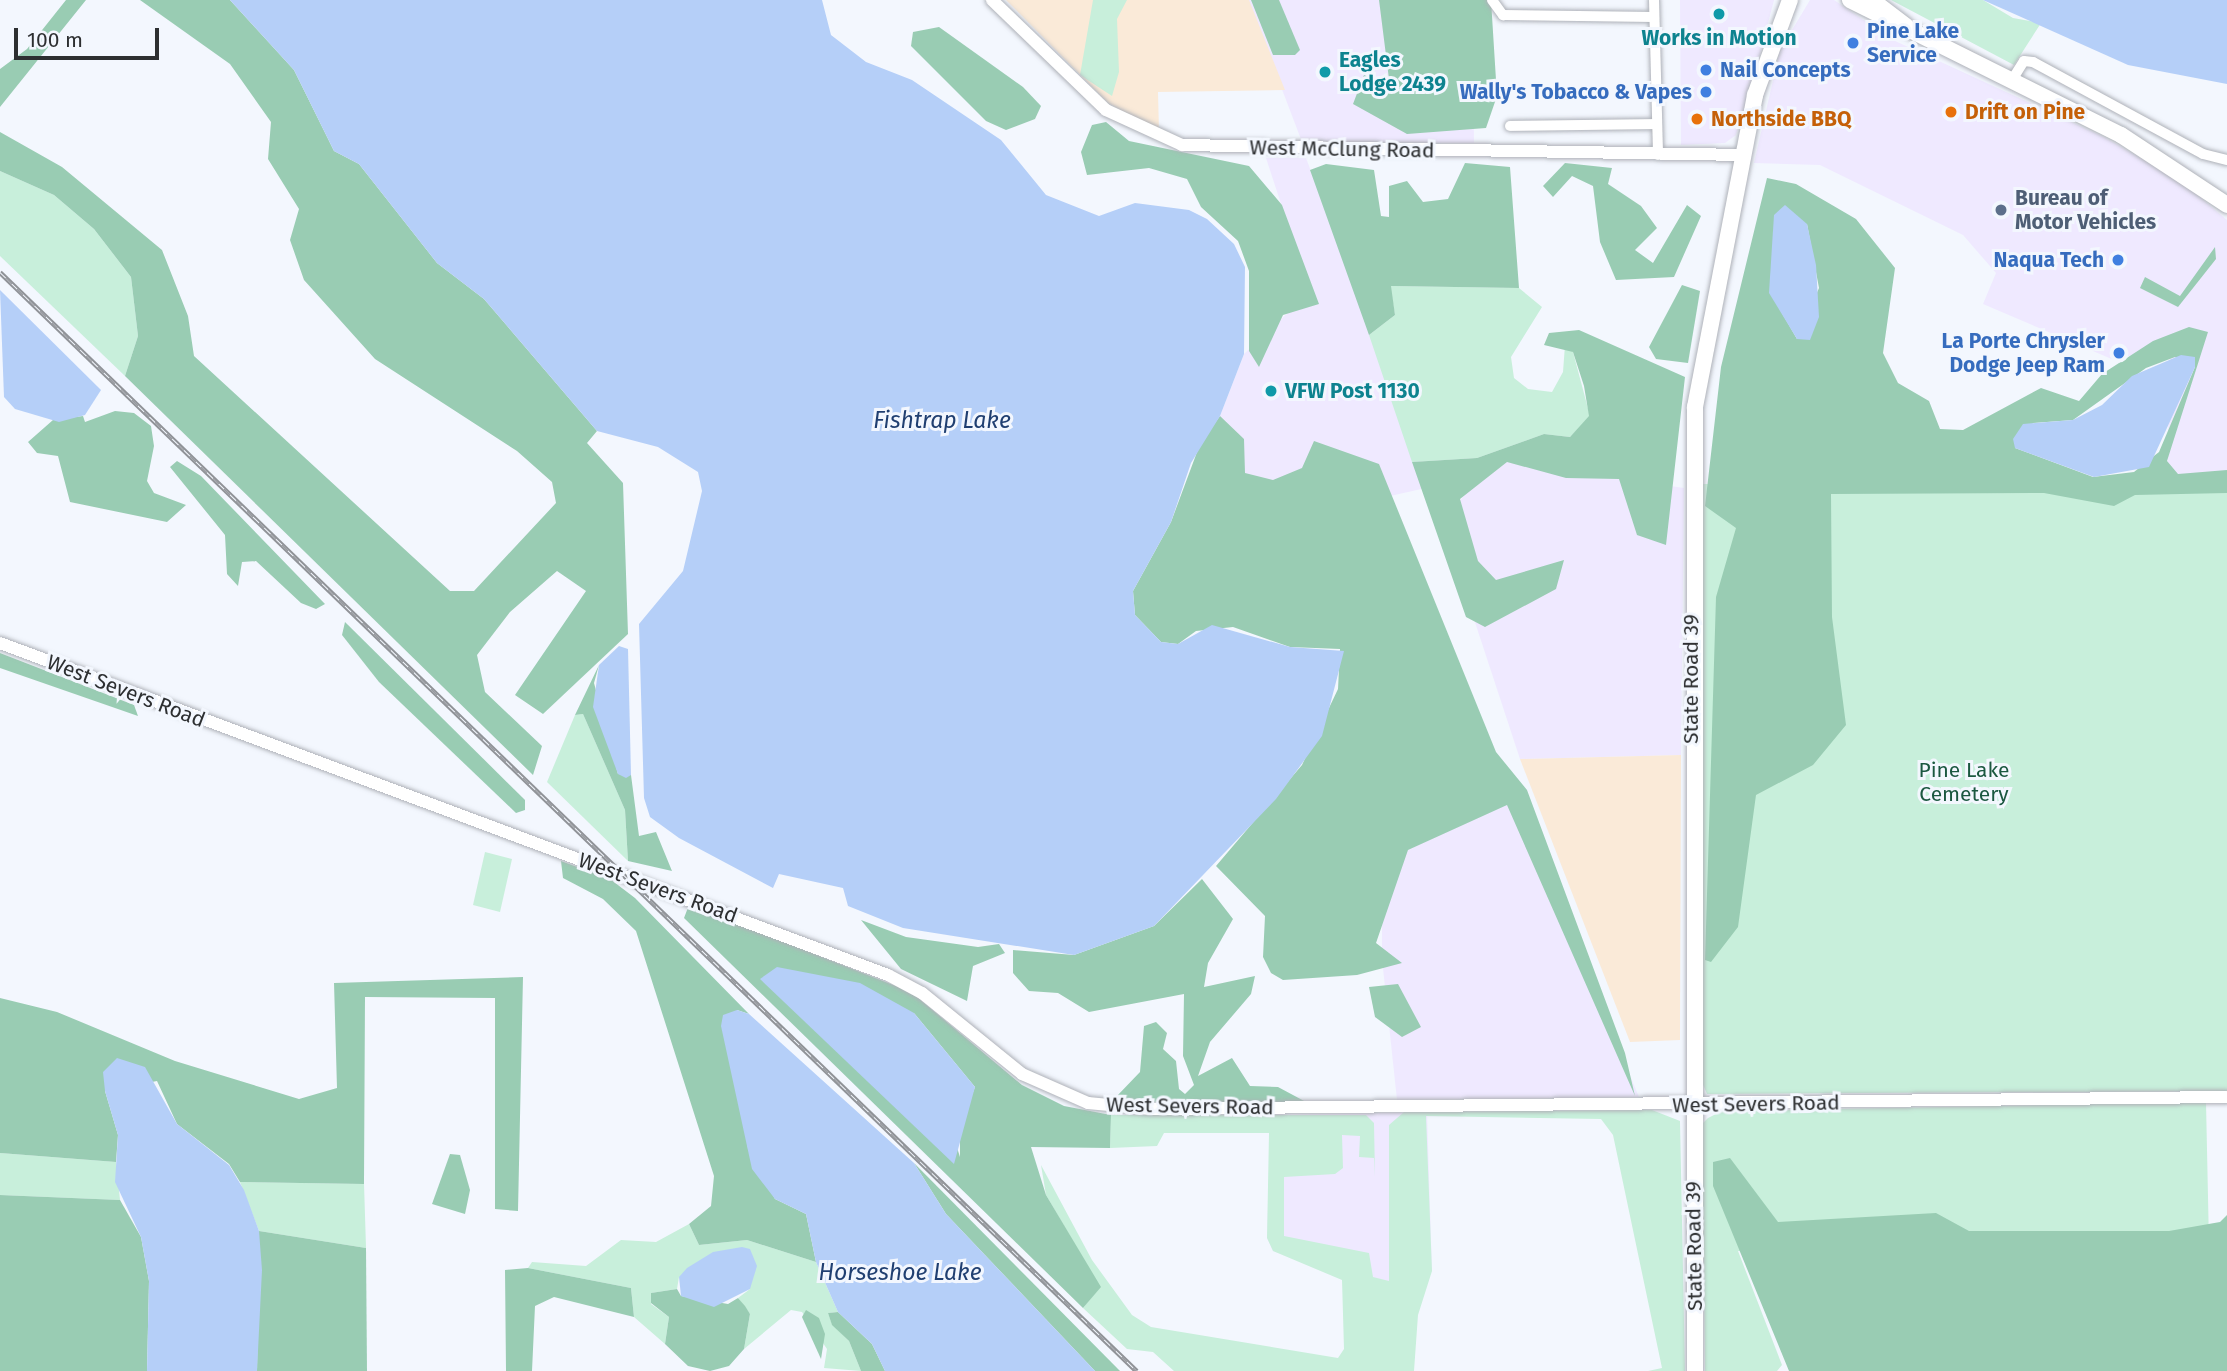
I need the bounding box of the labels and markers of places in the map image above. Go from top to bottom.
marker: Works in Motion [1711,6,1727,22]
place label: Pine Lake Service [1867,18,1959,68]
place label: Works in Motion [1641,25,1797,51]
marker: Pine Lake Service [1845,35,1861,51]
place label: Eagles Lodge 2439 [1339,47,1446,97]
place label: Nail Concepts [1720,57,1851,83]
marker: Nail Concepts [1698,62,1714,78]
marker: Eagles Lodge 2439 [1317,64,1333,80]
place label: Wally's Tobacco & Vapes [1460,79,1692,105]
marker: Wally's Tobacco & Vapes [1698,84,1714,100]
place label: Drift on Pine [1965,99,2085,125]
marker: Drift on Pine [1943,104,1959,120]
place label: Northside BBQ [1711,106,1851,132]
marker: Northside BBQ [1689,111,1705,127]
place label: Bureau of Motor Vehicles [2015,185,2156,235]
marker: Bureau of Motor Vehicles [1993,202,2009,218]
place label: Naqua Tech [1994,247,2104,273]
marker: Naqua Tech [2110,252,2126,268]
place label: La Porte Chrysler Dodge Jeep Ram [1942,328,2105,378]
marker: La Porte Chrysler Dodge Jeep Ram [2111,345,2127,361]
place label: VFW Post 1130 [1285,378,1420,404]
marker: VFW Post 1130 [1263,383,1279,399]

